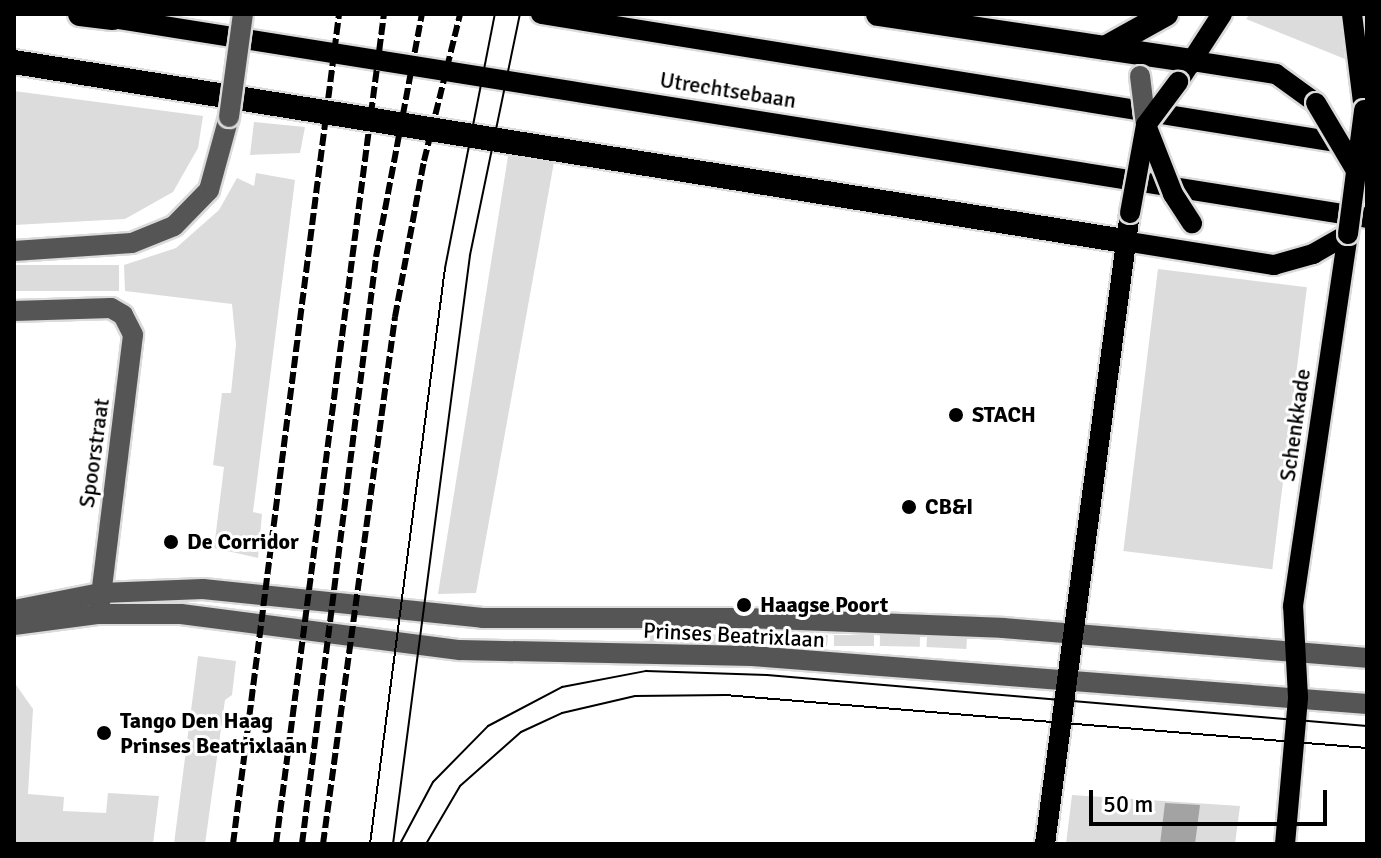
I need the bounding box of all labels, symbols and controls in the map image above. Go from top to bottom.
street label: Utrechtsebaan [658,66,798,114]
street label: Schenkkade [1274,367,1316,483]
street label: Spoorstraat [73,397,115,509]
place label: STACH [972,402,1036,428]
marker: STACH [947,406,965,424]
place label: CB&I [925,494,973,520]
marker: CB&I [900,498,918,516]
place label: De Corridor [187,529,299,555]
marker: De Corridor [162,533,180,551]
place label: Haagse Poort [760,592,888,618]
marker: Haagse Poort [735,596,753,614]
street label: Prinses Beatrixlaan [643,617,825,653]
place label: Tango Den Haag Prinses Beatrixlaan [120,707,307,758]
marker: Tango Den Haag Prinses Beatrixlaan [95,724,113,742]
scale bar [1093,774,1331,824]
text: 50 m [1103,789,1153,819]

